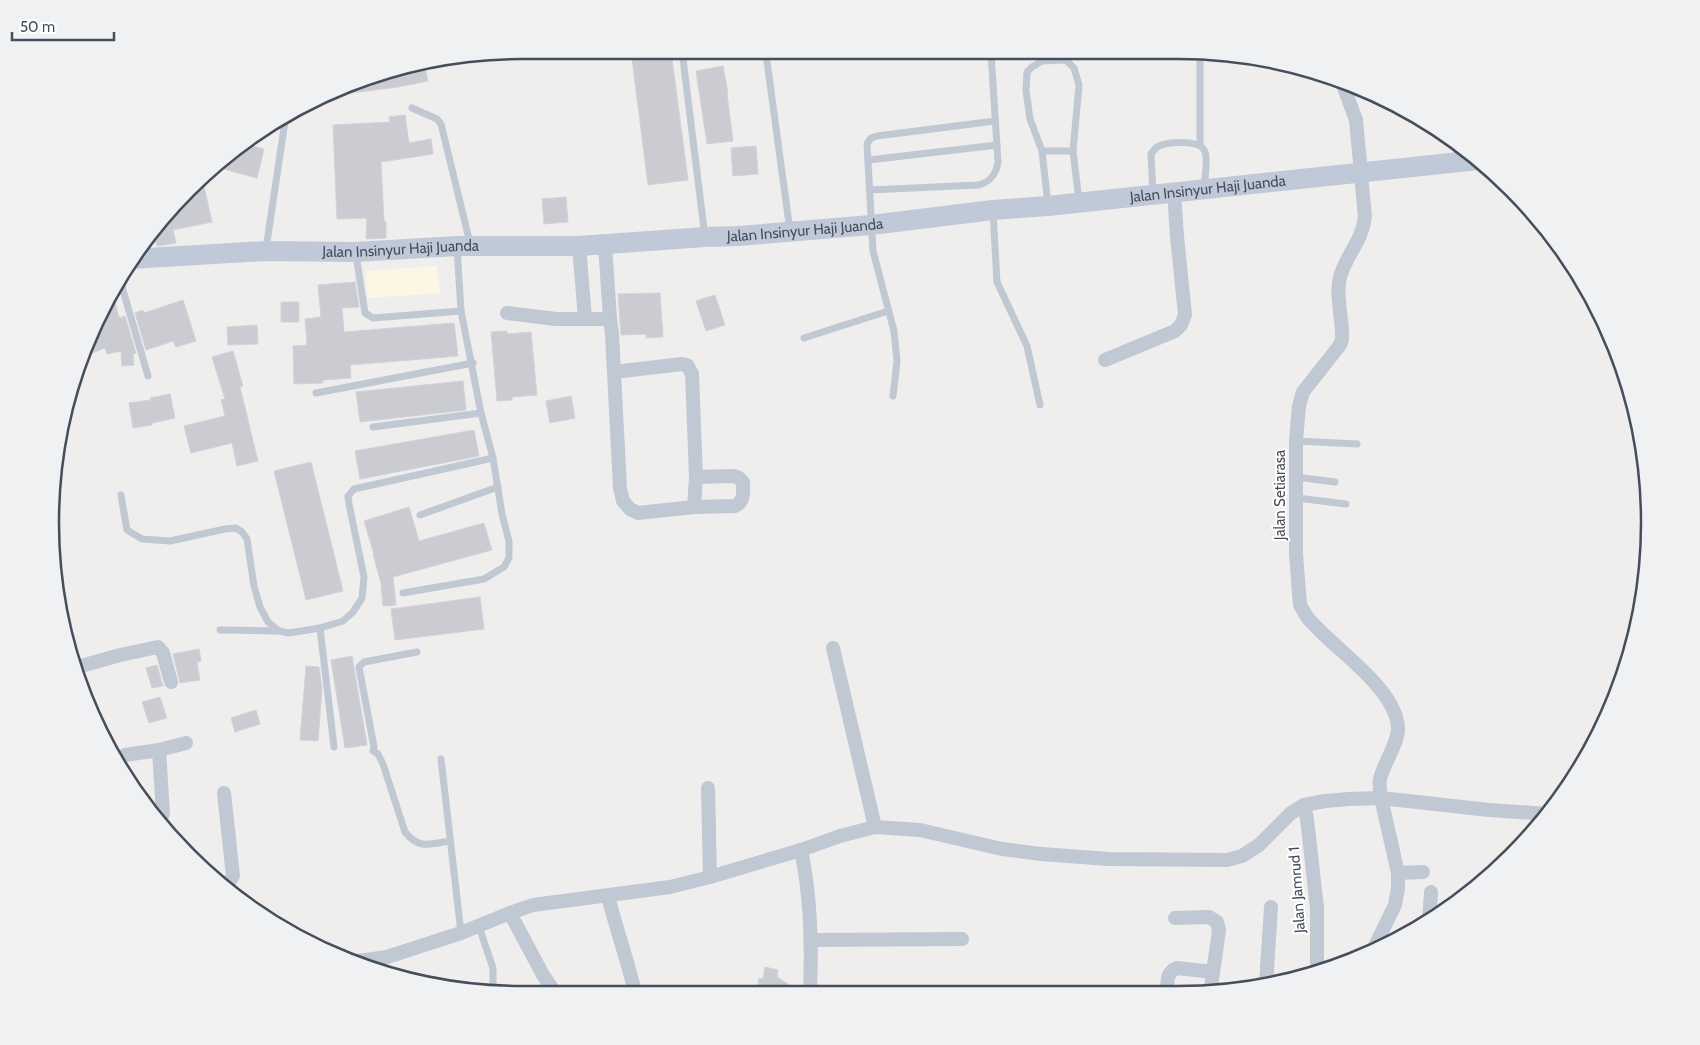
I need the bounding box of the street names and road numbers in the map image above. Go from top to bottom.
street label: Jalan Insinyur Haji Juanda [1128,172,1287,206]
street label: Jalan Insinyur Haji Juanda [726,214,885,245]
street label: Jalan Insinyur Haji Juanda [321,237,480,261]
street label: Jalan Setiarasa [1271,449,1289,541]
street label: Jalan Jamrud 1 [1285,846,1309,935]

